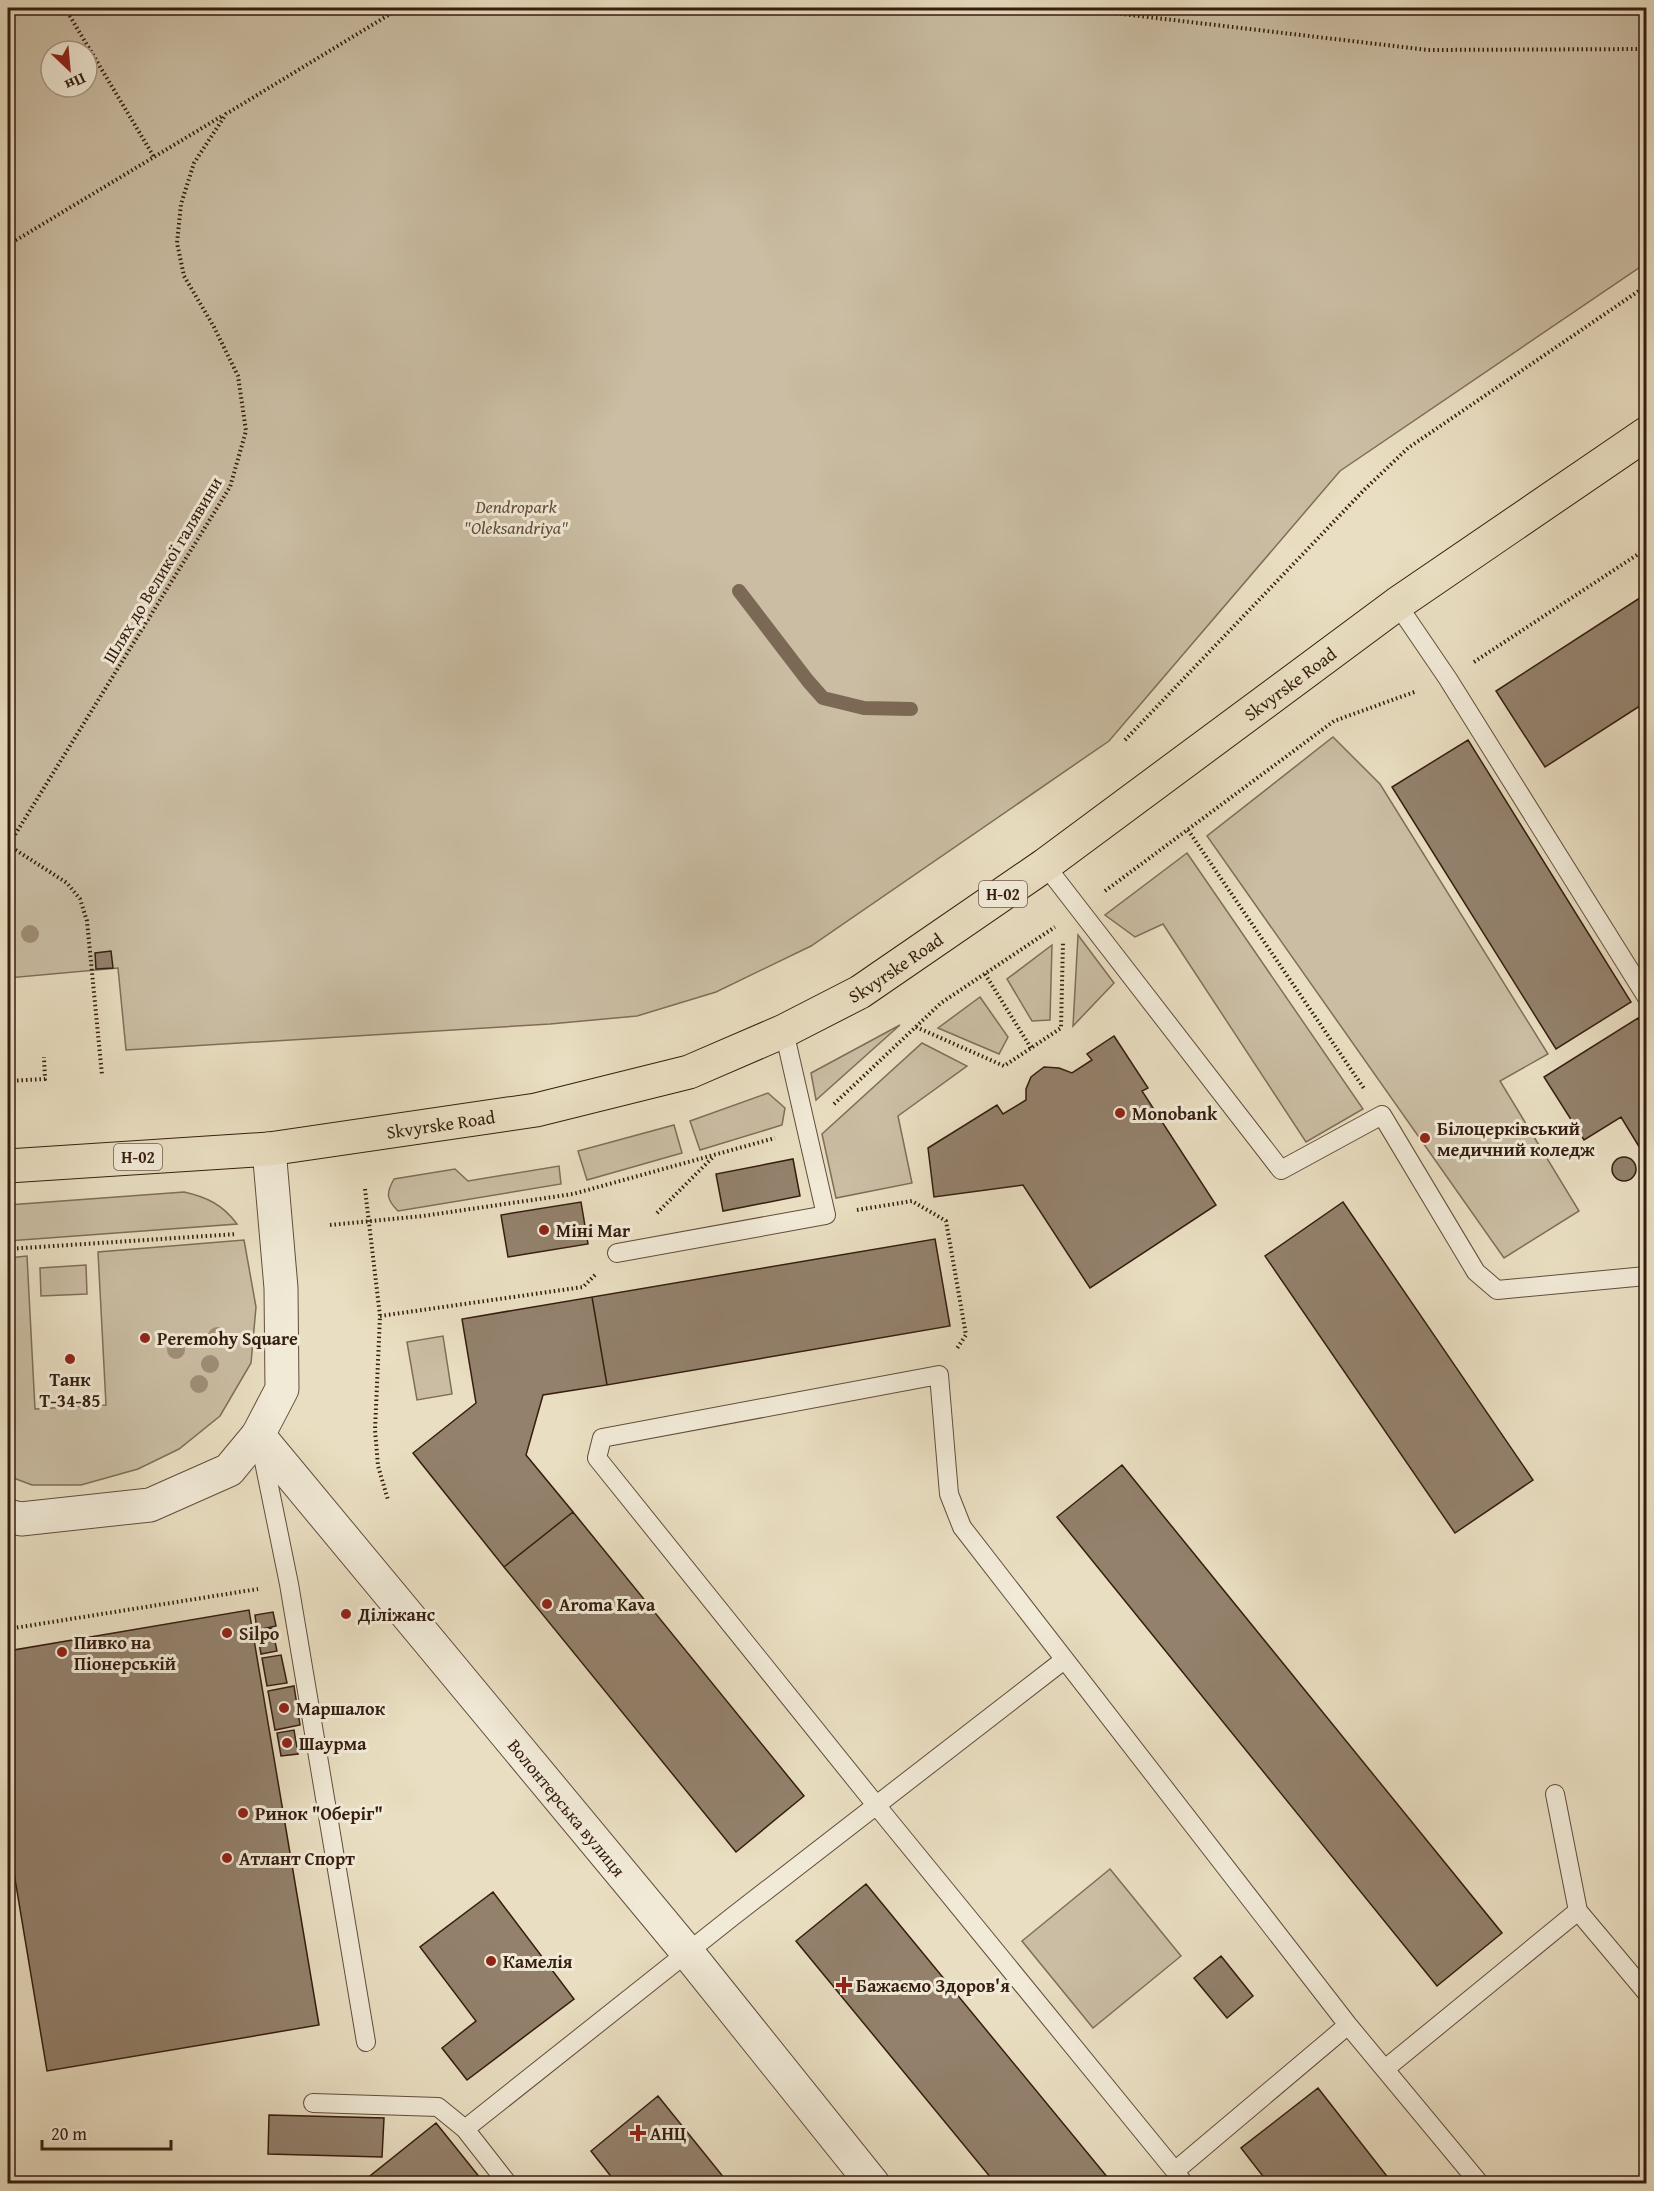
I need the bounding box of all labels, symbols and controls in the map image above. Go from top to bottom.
north arrow [39,39,99,99]
text: Пн [61,67,90,98]
street label: Шлях до Великої галявини [96,471,229,668]
park label: Dendropark "Oleksandriya" [464,493,568,541]
street label: Skvyrske Road [1238,640,1342,727]
road number: Н-02 [979,881,1027,907]
street label: Skvyrske Road [844,925,949,1009]
place label: Monobank [1132,1100,1218,1127]
street label: Skvyrske Road [385,1103,497,1145]
marker: Monobank [1113,1106,1127,1120]
place label: Білоцерківський медичний коледж [1437,1115,1595,1163]
marker: Білоцерківський медичний коледж [1418,1131,1432,1145]
road number: Н-02 [114,1144,162,1170]
place label: Міні Mar [556,1217,631,1244]
marker: Міні Mar [537,1223,551,1237]
place label: Peremohy Square [157,1325,298,1352]
marker: Peremohy Square [138,1331,152,1345]
marker: Танк Т-34-85 [63,1352,77,1366]
place label: Танк Т-34-85 [40,1366,100,1414]
place label: Aroma Kava [559,1591,656,1618]
marker: Aroma Kava [540,1597,554,1611]
place label: Діліжанс [357,1601,435,1628]
marker: Діліжанс [339,1607,353,1621]
place label: Silpo [239,1620,280,1647]
marker: Silpo [220,1626,234,1640]
place label: Пивко на Піонерській [74,1629,176,1677]
marker: Пивко на Піонерській [55,1645,69,1659]
place label: Маршалок [296,1695,386,1722]
marker: Маршалок [277,1701,291,1715]
place label: Шаурма [299,1730,367,1757]
street label: Волонтерська вулиця [502,1733,632,1882]
marker: Шаурма [280,1736,294,1750]
place label: Ринок "Оберіг" [255,1800,383,1827]
marker: Ринок "Оберіг" [236,1806,250,1820]
place label: Атлант Спорт [239,1845,355,1872]
marker: Атлант Спорт [220,1851,234,1865]
place label: Камелія [503,1948,573,1975]
marker: Камелія [484,1954,498,1968]
place label: Бажаємо Здоров'я [856,1972,1010,1999]
marker: Бажаємо Здоров'я [837,1978,851,1992]
scale bar [42,2113,171,2151]
text: 20 m [51,2120,87,2147]
place label: АНЦ [650,2120,686,2147]
marker: АНЦ [631,2126,645,2140]

